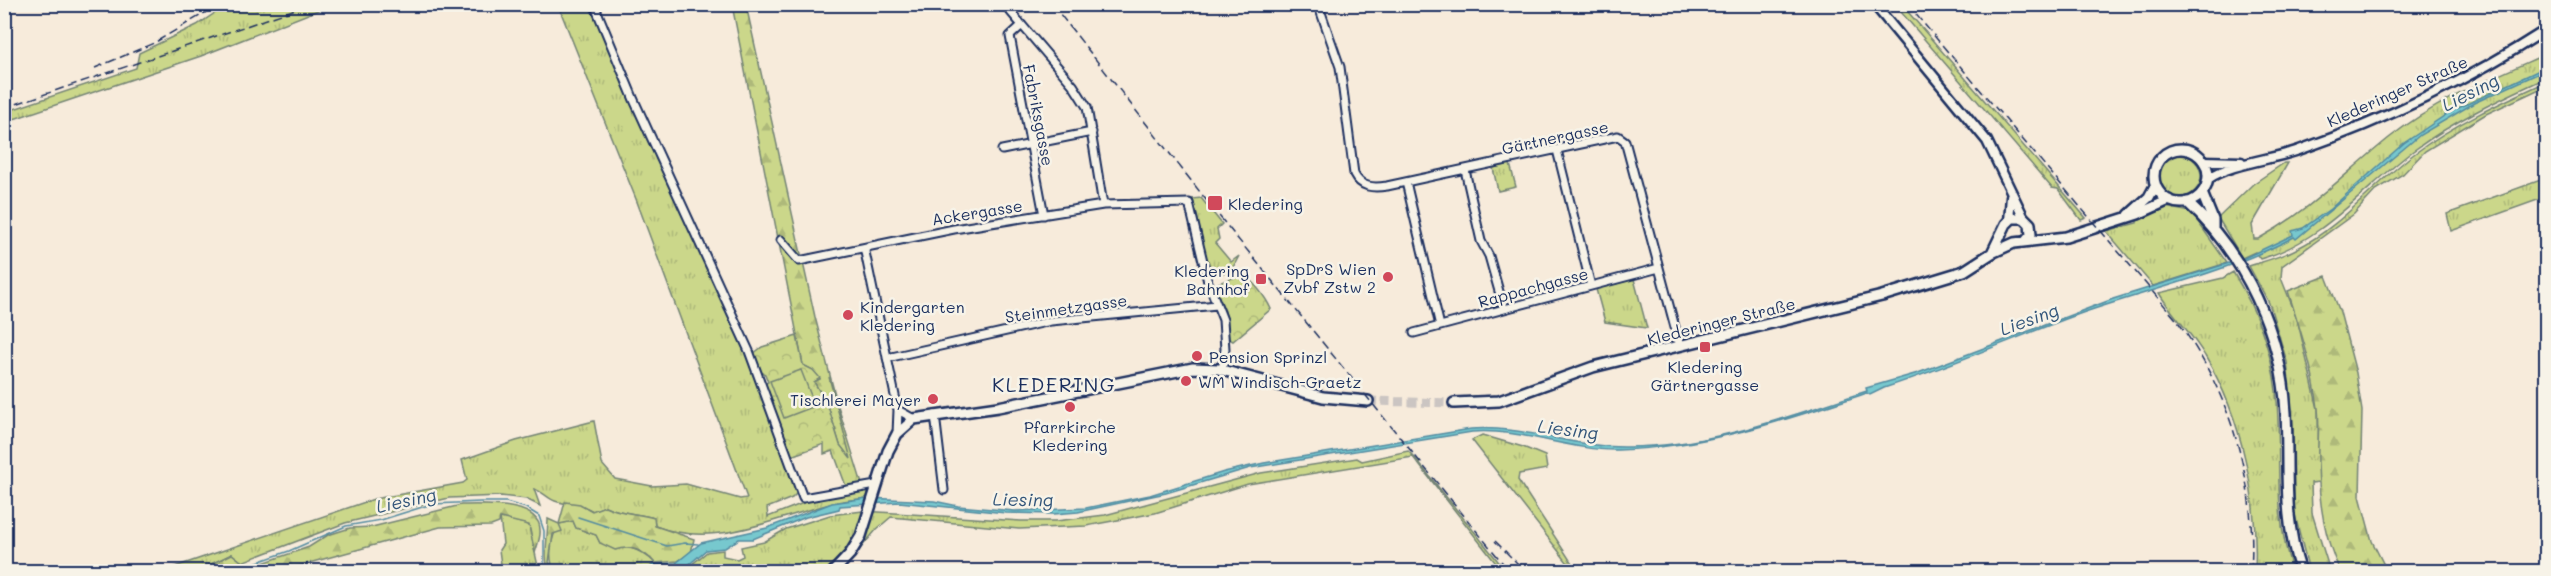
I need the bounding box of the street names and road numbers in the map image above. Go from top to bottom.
street label: Klederinger Straße [2323,51,2471,131]
street label: Fabriksgasse [1019,62,1059,168]
street label: Gärtnergasse [1500,115,1610,159]
street label: Ackergasse [930,194,1024,230]
street label: Rappachgasse [1476,262,1590,312]
street label: Steinmetzgasse [1004,289,1128,327]
street label: Klederinger Straße [1645,292,1797,350]

